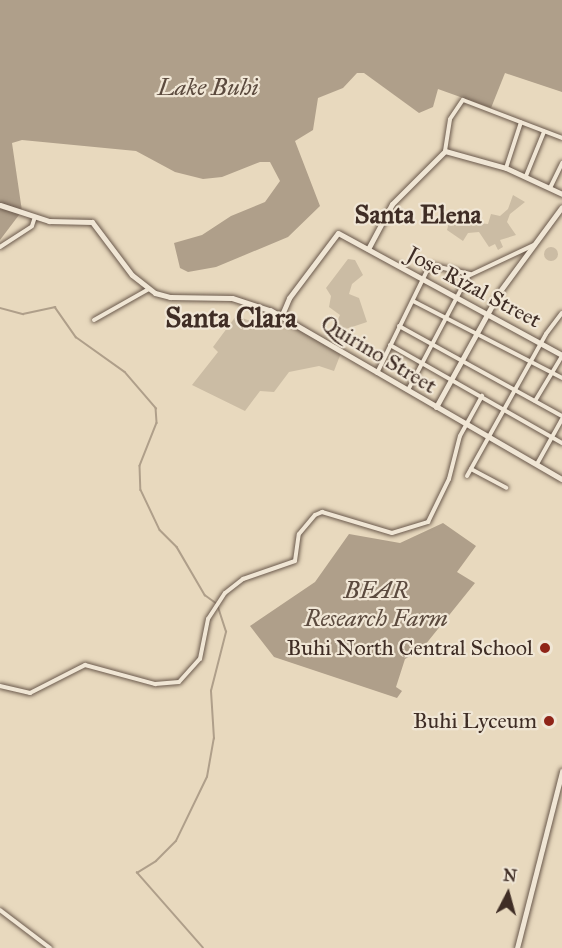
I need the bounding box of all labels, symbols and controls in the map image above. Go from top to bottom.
water label: Lake Buhi [157,74,259,102]
district label: Santa Elena [354,199,482,231]
street label: Jose Rizal Street [402,241,546,333]
district label: Santa Clara [165,301,297,335]
street label: Quirino Street [316,309,442,399]
water label: BFAR Research Farm [304,577,448,633]
place label: Buhi North Central School [287,635,533,661]
marker: Buhi North Central School [538,641,552,655]
place label: Buhi Lyceum [413,708,537,734]
marker: Buhi Lyceum [542,714,556,728]
north arrow [478,864,538,924]
text: N [502,865,518,886]

